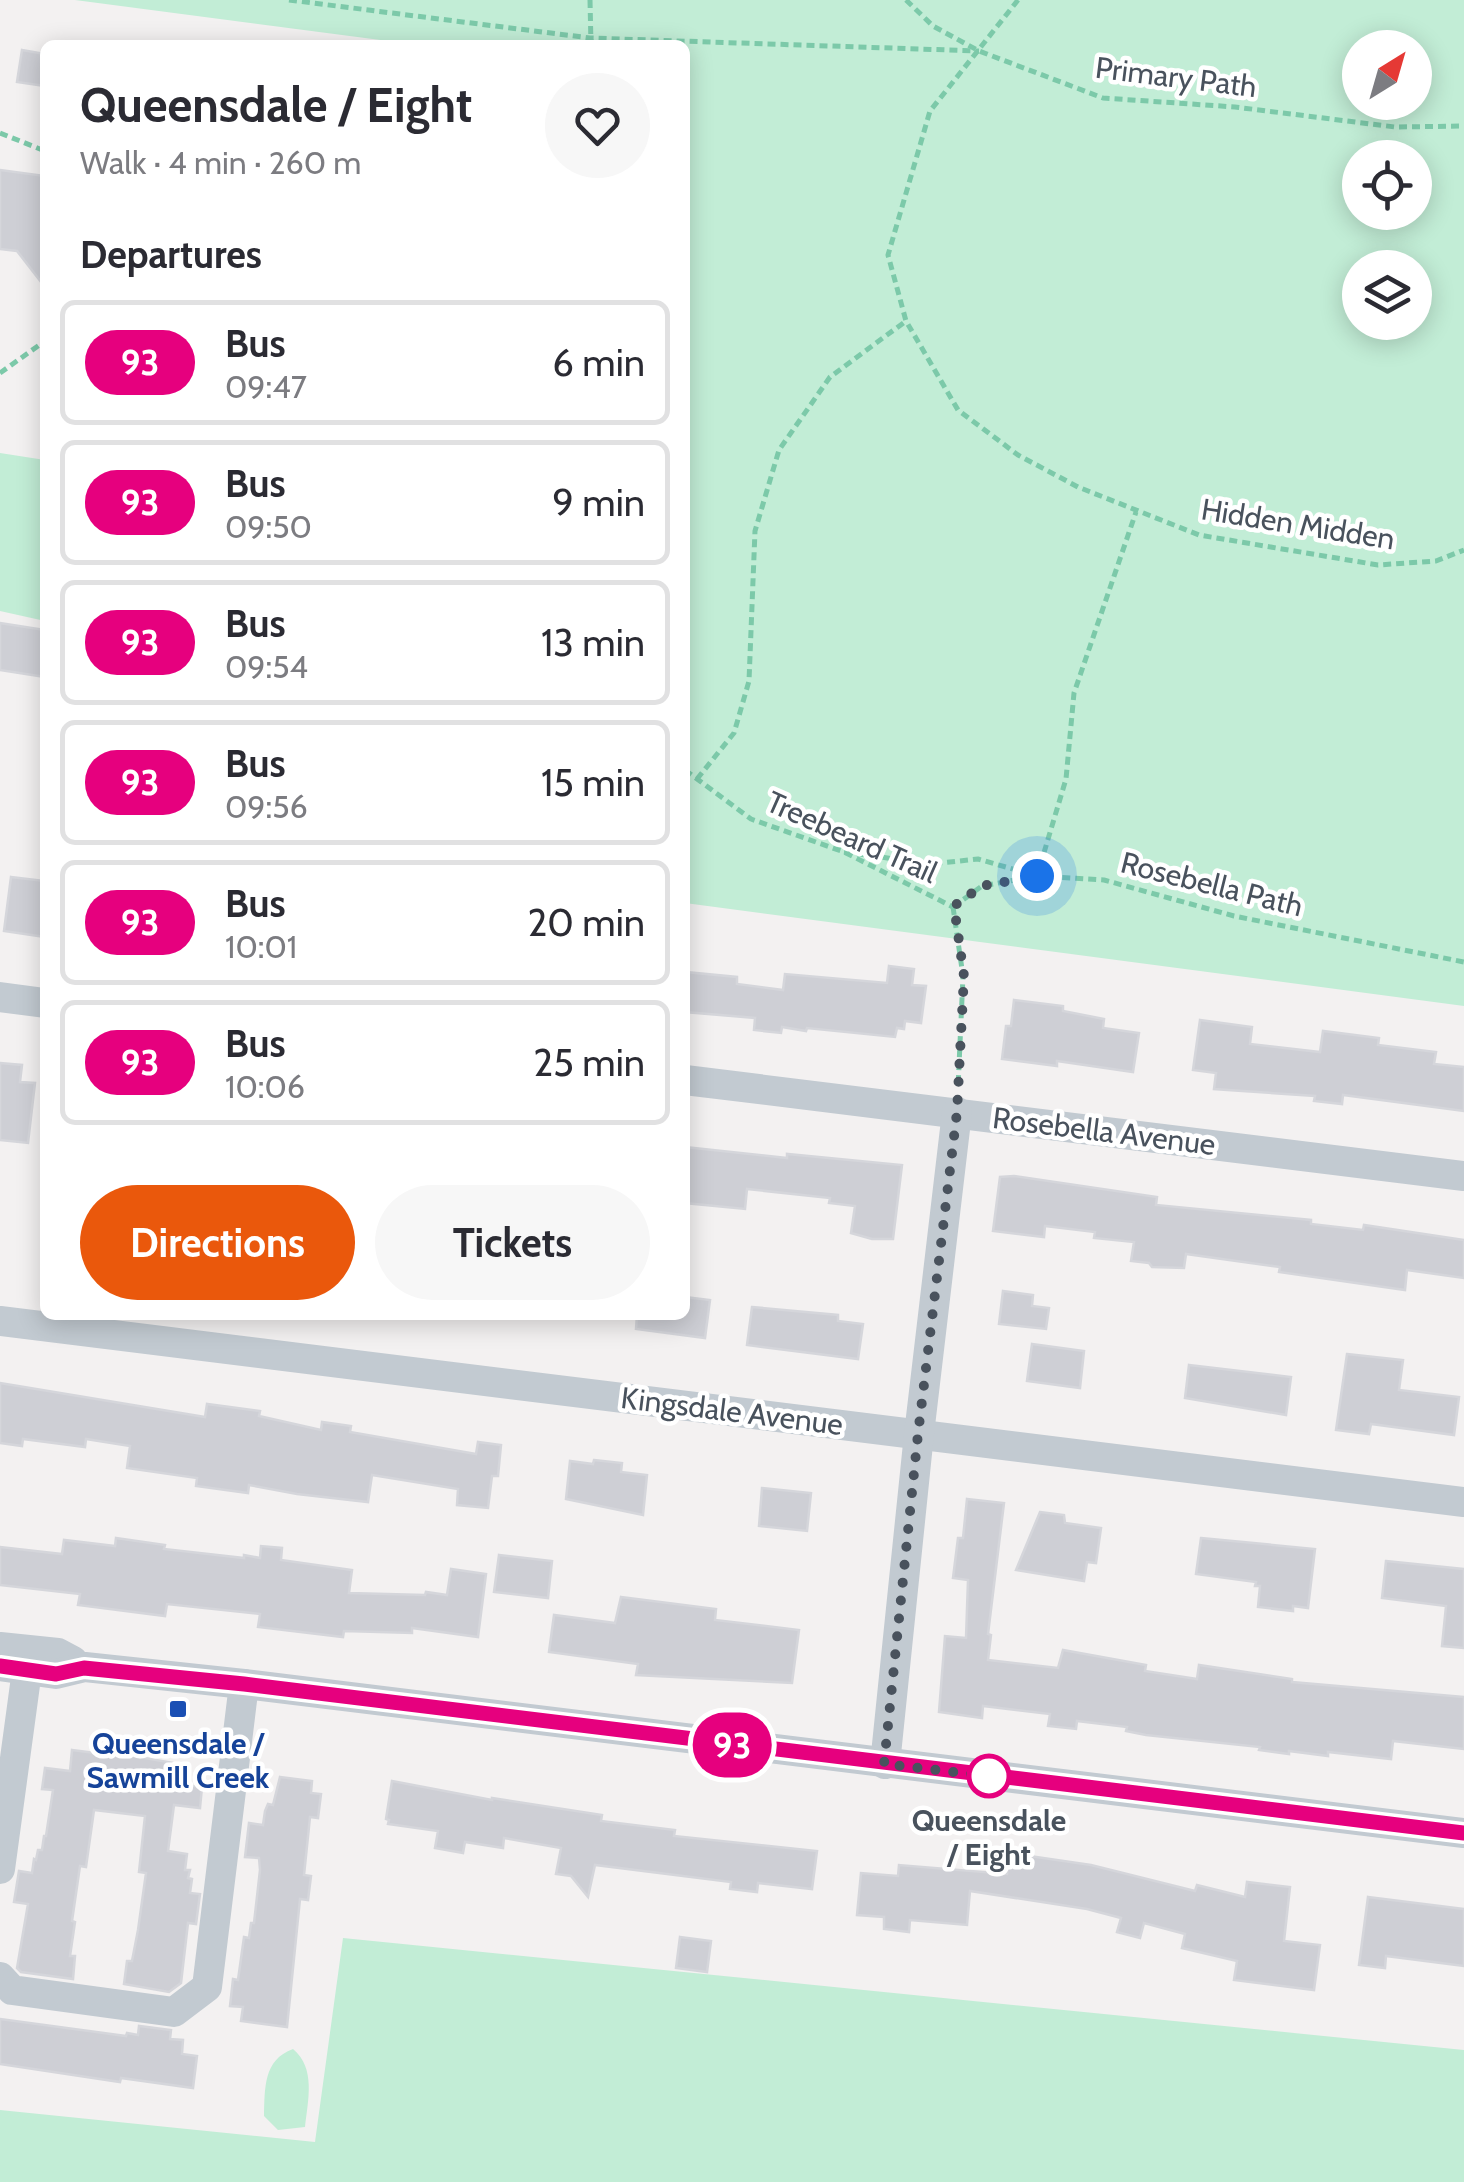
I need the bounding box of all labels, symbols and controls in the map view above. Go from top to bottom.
north arrow [1342,30,1432,120]
map controls [1342,30,1432,340]
street label: Primary Path [1093,49,1259,105]
button: heart [545,73,650,178]
text: Queensdale / Eight [80,76,472,134]
button: locate [1342,140,1432,230]
text: Walk · 4 min · 260 m [80,143,361,182]
text: Departures [80,231,262,278]
button: layers [1342,250,1432,340]
text: Bus [225,320,286,367]
text: 6 min [552,339,645,386]
text: 93 [121,341,159,384]
text: 09:47 [225,367,307,406]
text: Bus [225,460,286,507]
text: 9 min [552,479,645,526]
text: 93 [121,481,159,524]
street label: Hidden Midden [1199,490,1397,558]
text: 09:50 [225,507,312,546]
text: Bus [225,600,286,647]
text: 13 min [541,619,645,666]
text: 93 [121,621,159,664]
text: 09:54 [225,647,308,686]
text: Bus [225,740,286,787]
text: 15 min [541,759,645,806]
text: 93 [121,761,159,804]
street label: Treebeard Trail [761,783,943,891]
text: 09:56 [225,787,308,826]
street label: Rosebella Path [1117,844,1307,924]
your location [1012,851,1062,901]
text: Bus [225,880,286,927]
text: 20 min [527,899,645,946]
text: 93 [121,901,159,944]
text: 10:01 [225,927,297,966]
text: Bus [225,1020,286,1067]
text: 25 min [533,1039,645,1086]
text: 93 [121,1041,159,1084]
text: 10:06 [225,1067,305,1106]
street label: Rosebella Avenue [990,1099,1218,1163]
button: Directions [80,1185,355,1300]
button: Tickets [375,1185,650,1300]
street label: Kingsdale Avenue [619,1379,845,1443]
marker: Queensdale / Sawmill Creek [167,1698,189,1720]
line badge: 93 [687,1712,777,1778]
text: 93 [713,1724,751,1767]
place label: Queensdale / Sawmill Creek [87,1725,270,1796]
marker: Queensdale / Eight [968,1755,1010,1797]
place label: Queensdale / Eight [912,1802,1066,1873]

